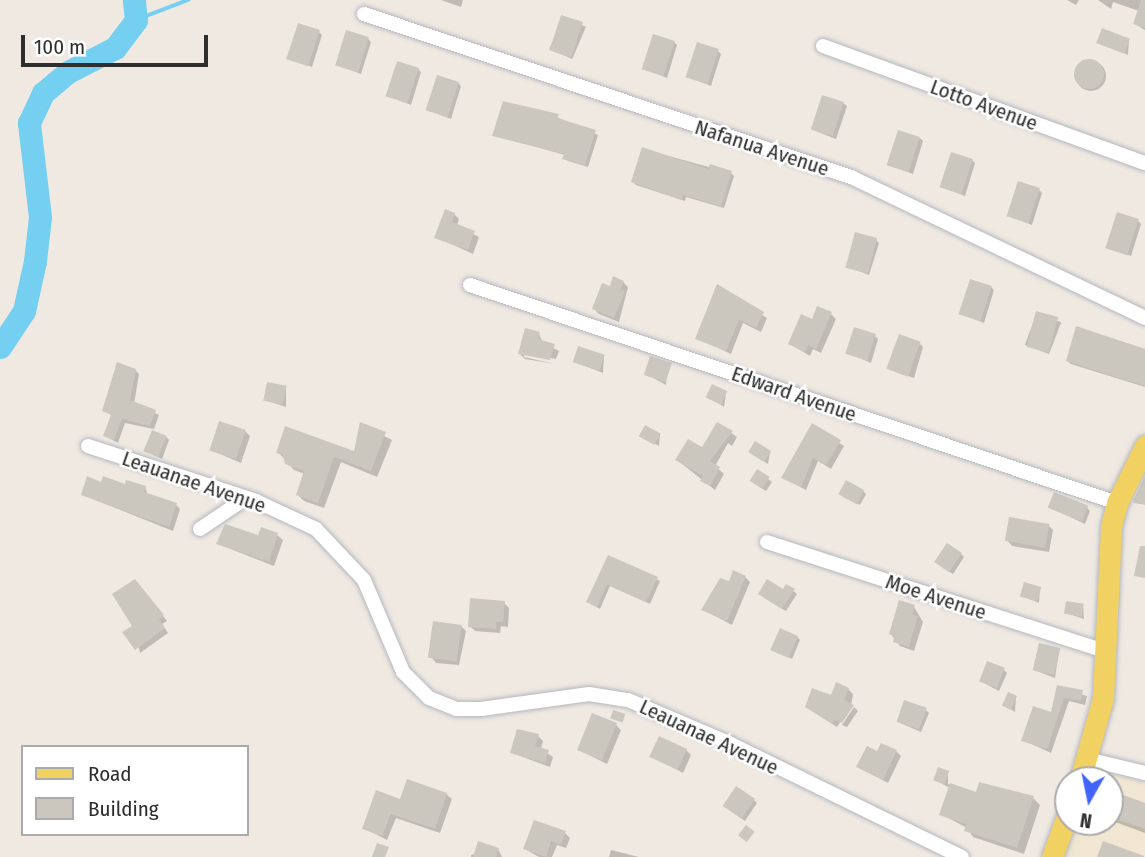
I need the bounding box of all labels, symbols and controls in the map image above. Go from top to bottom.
scale bar [24,21,212,65]
text: 100 m [34,34,85,60]
street label: Lotto Avenue [927,74,1041,136]
street label: Nafanua Avenue [692,114,832,182]
street label: Edward Avenue [728,361,860,427]
street label: Leauanae Avenue [119,446,269,518]
street label: Moe Avenue [882,569,990,625]
street label: Leauanae Avenue [636,694,782,780]
legend [21,745,248,836]
text: Road [88,761,132,787]
north arrow [1054,766,1124,836]
text: Building [88,796,159,822]
text: N [1079,808,1093,833]

